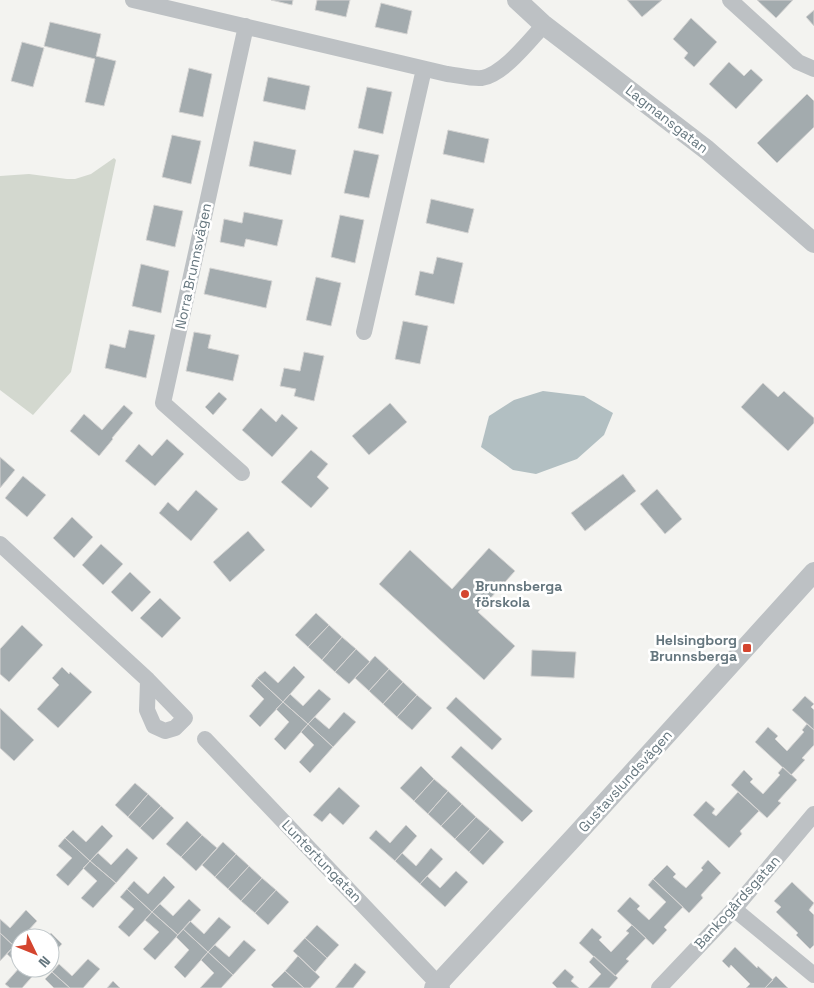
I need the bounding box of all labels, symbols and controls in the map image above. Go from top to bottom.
street label: Lagmansgatan [622,81,712,157]
street label: Norra Brunnsvägen [171,201,215,331]
place label: Brunnsberga förskola [475,577,562,611]
marker: Brunnsberga förskola [459,588,471,600]
place label: Helsingborg Brunnsberga [650,631,737,665]
marker: Helsingborg Brunnsberga [741,642,753,654]
street label: Gustavslundsvägen [574,726,676,836]
street label: Luntertungatan [278,816,366,906]
street label: Bankogårdsgatan [690,851,784,953]
north arrow [10,928,60,978]
text: N [35,952,54,971]

